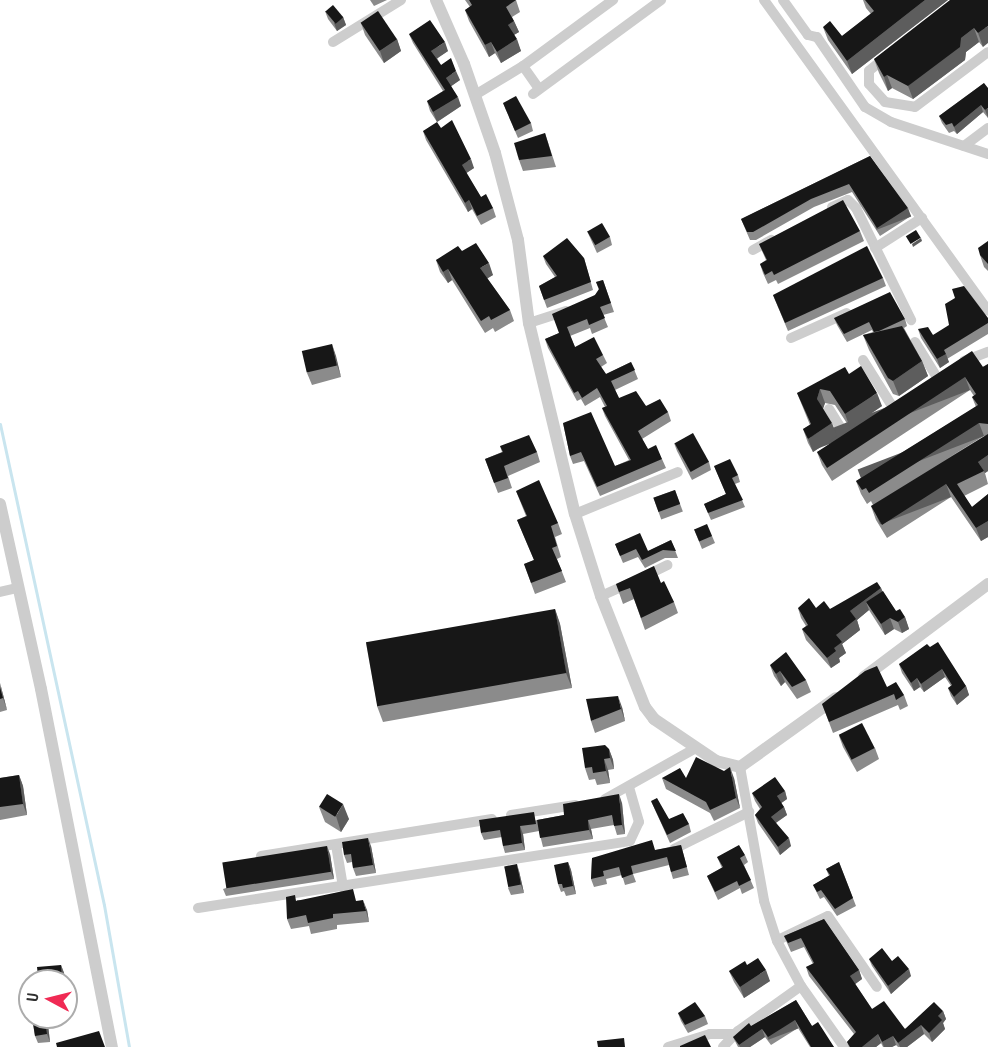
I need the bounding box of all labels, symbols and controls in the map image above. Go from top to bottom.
north arrow [18,969,78,1029]
text: U [22,992,43,1002]

